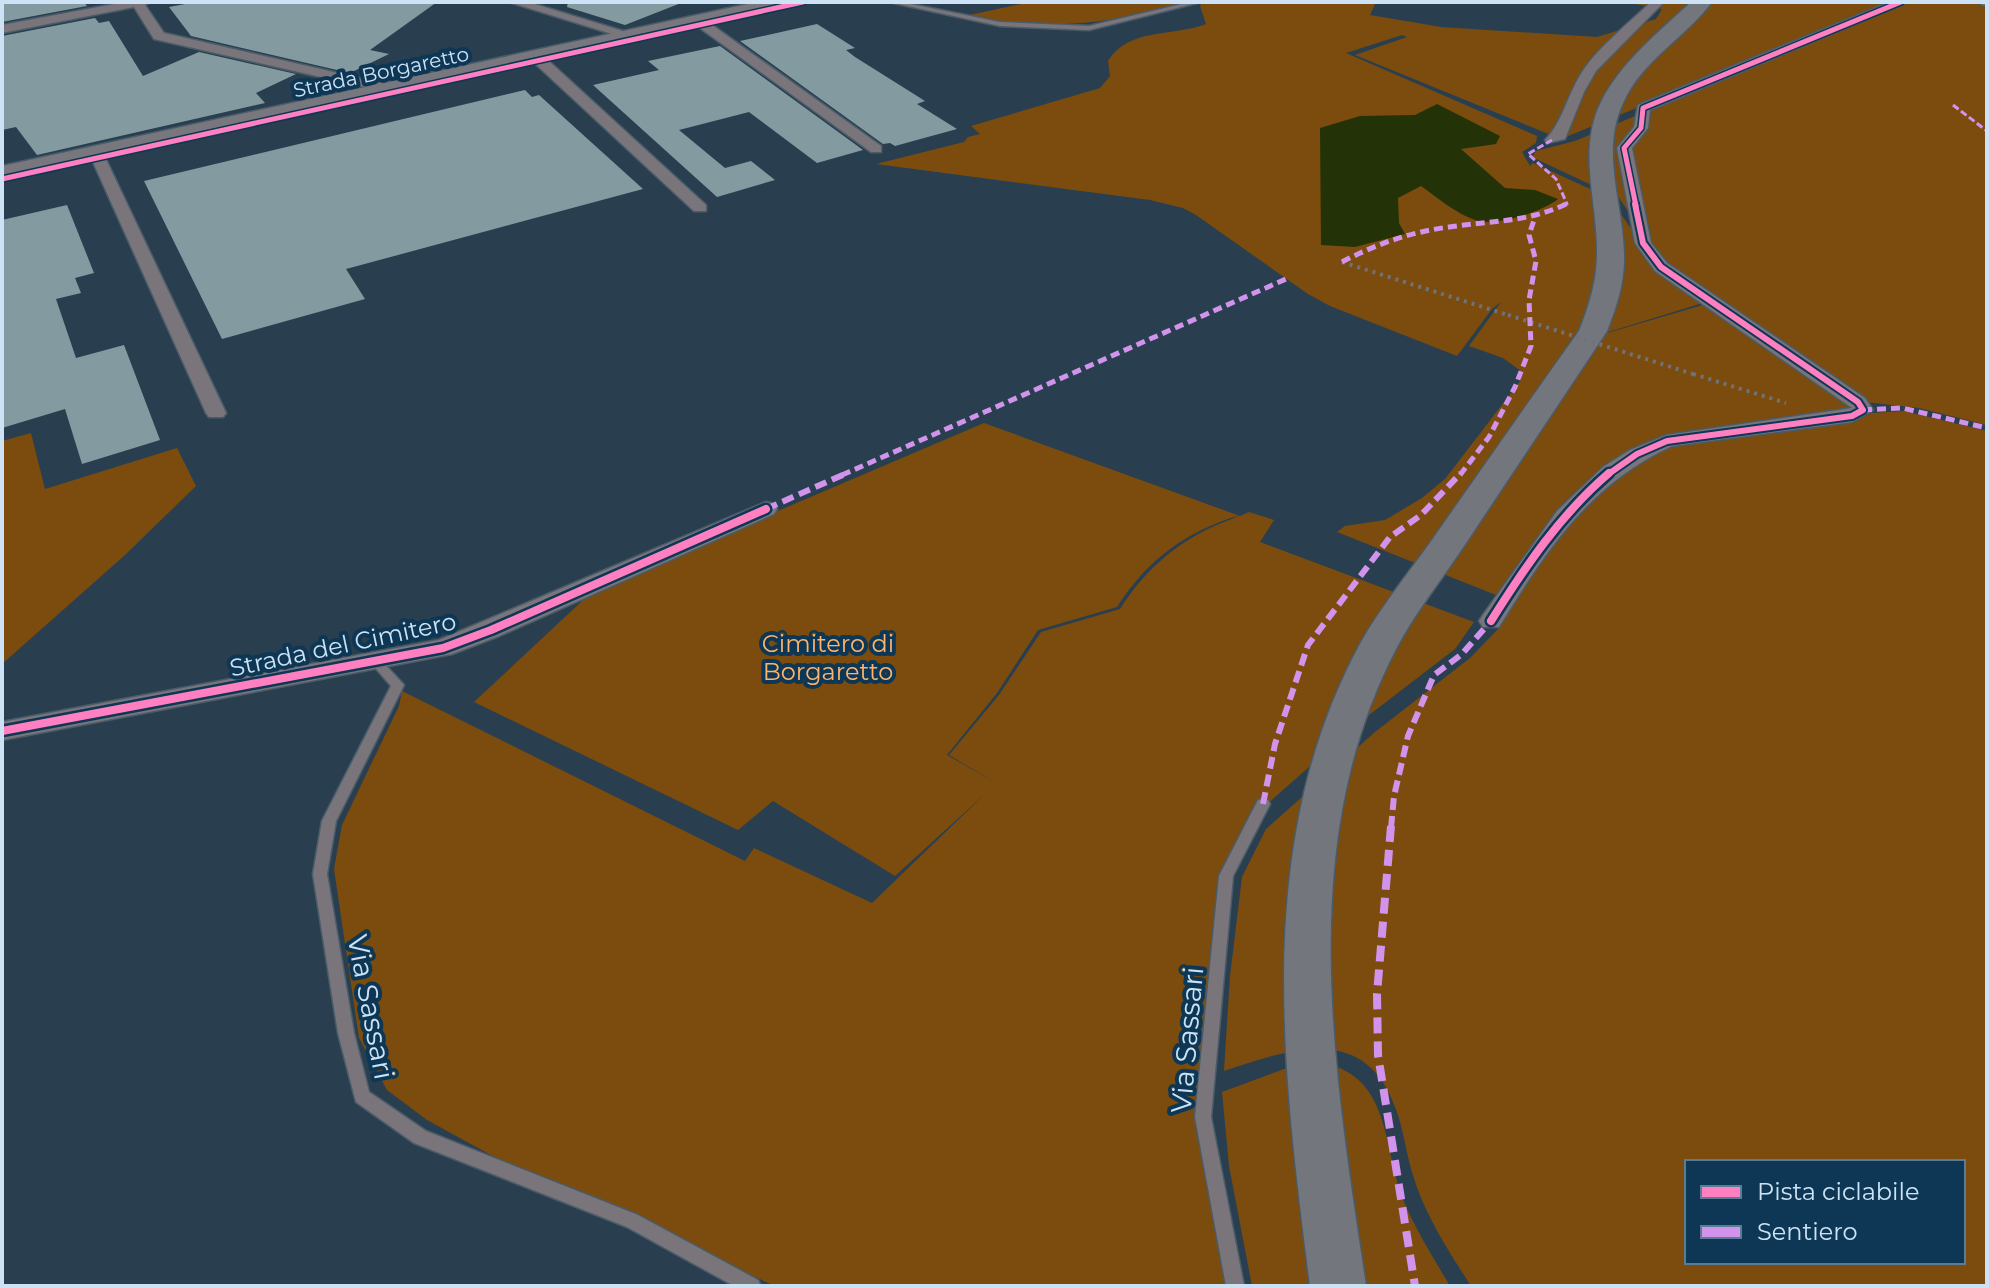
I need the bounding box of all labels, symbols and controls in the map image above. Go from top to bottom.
street label: Strada Borgaretto [291,42,471,102]
street label: Strada del Cimitero [227,606,459,683]
park label: Cimitero di Borgaretto [762,629,894,686]
street label: Via Sassari [340,932,402,1082]
street label: Via Sassari [1164,966,1210,1114]
legend [1685,1160,1965,1264]
text: Pista ciclabile [1757,1177,1920,1206]
text: Sentiero [1757,1217,1858,1246]

